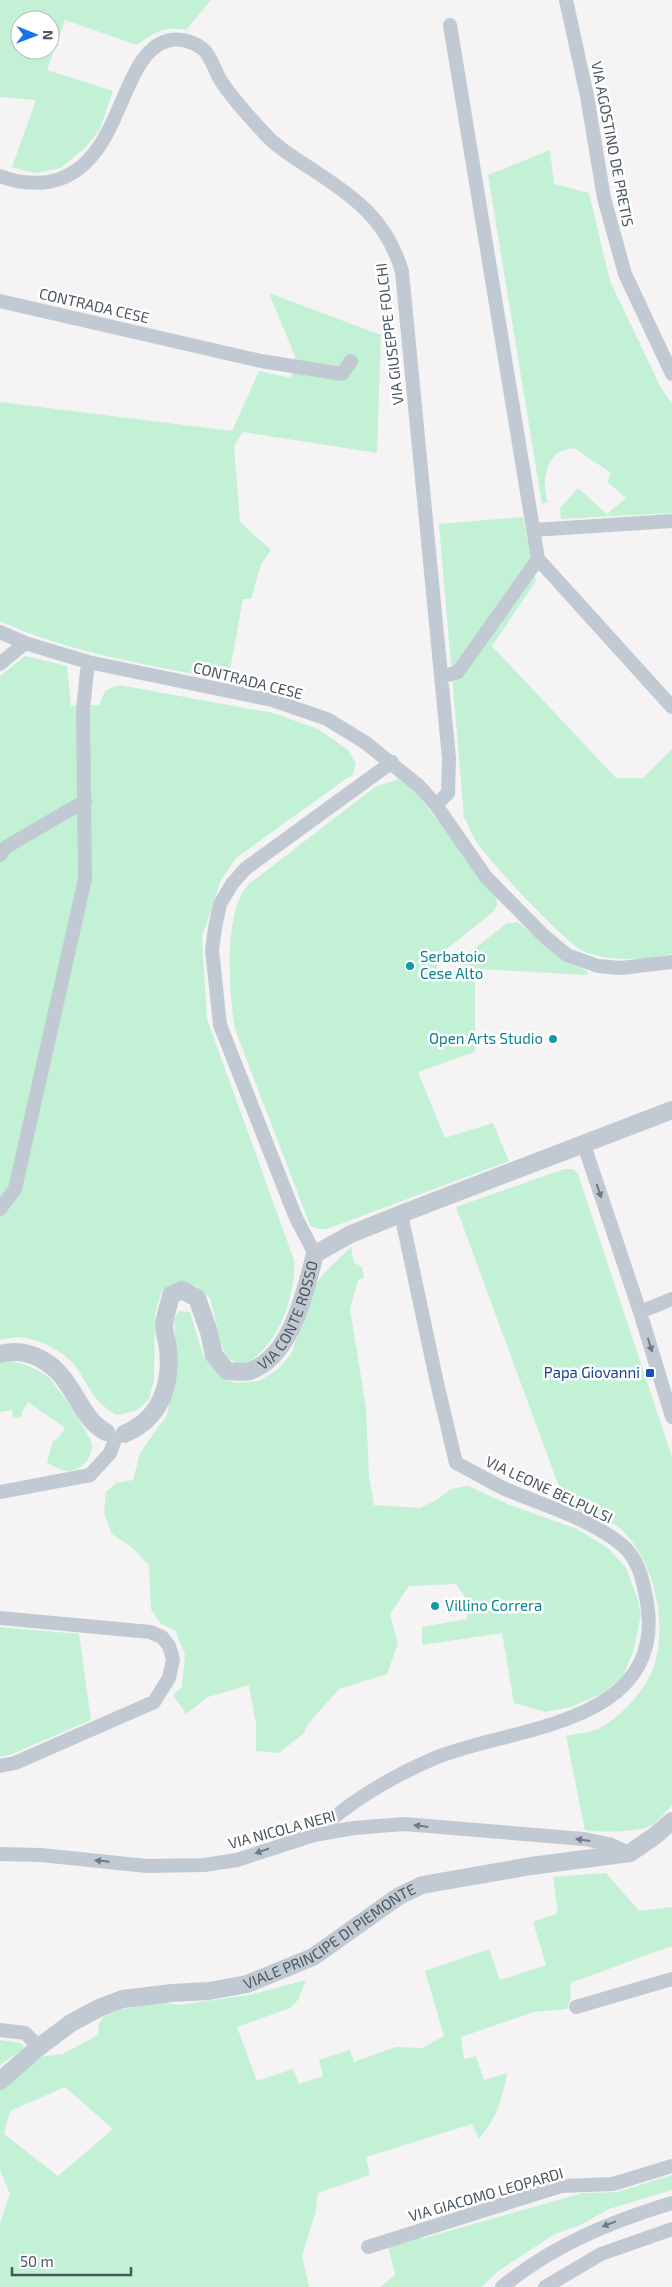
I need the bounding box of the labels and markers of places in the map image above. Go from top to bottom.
place label: Serbatoio Cese Alto [420,947,486,982]
marker: Serbatoio Cese Alto [404,960,416,972]
place label: Open Arts Studio [429,1029,543,1047]
marker: Open Arts Studio [547,1033,559,1045]
place label: Papa Giovanni [544,1363,640,1381]
marker: Papa Giovanni [644,1367,656,1379]
place label: Villino Correra [445,1596,542,1614]
marker: Villino Correra [429,1600,441,1612]

